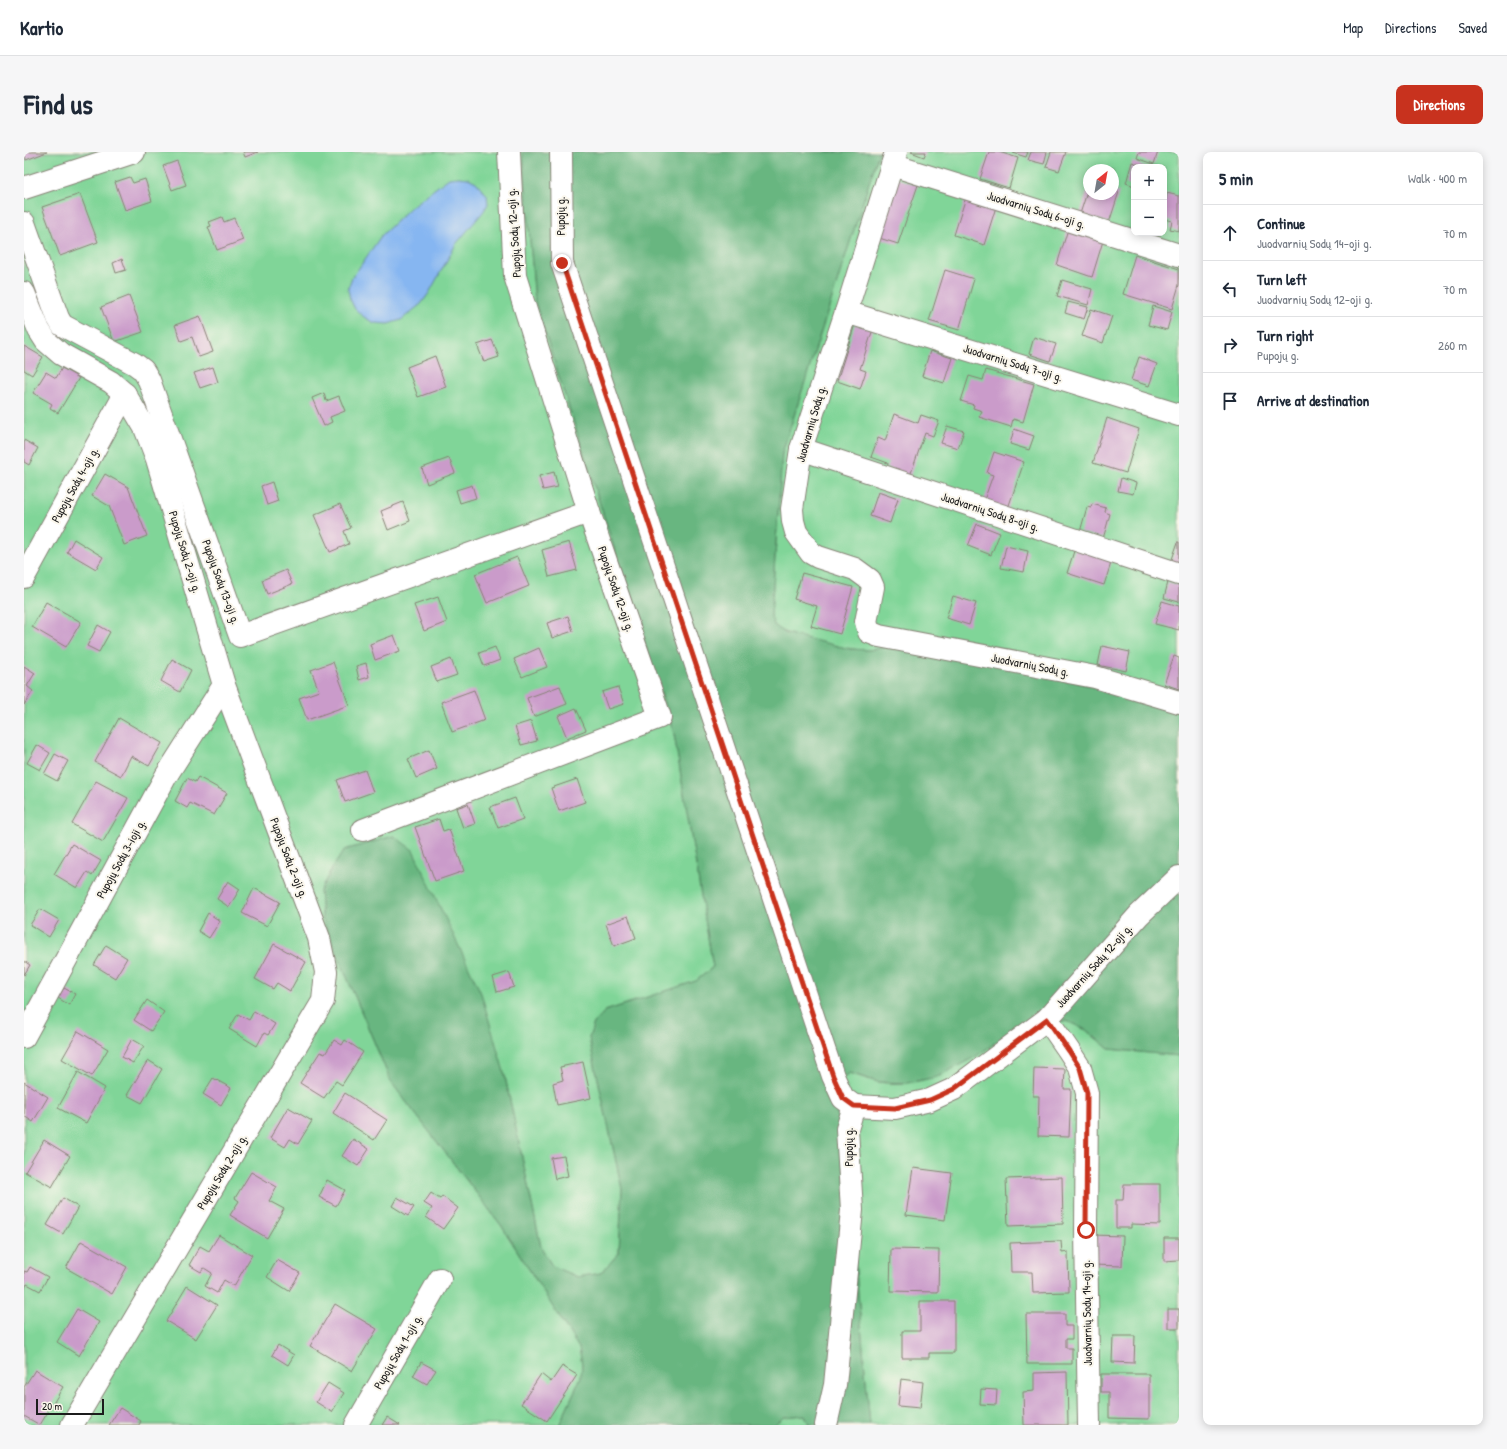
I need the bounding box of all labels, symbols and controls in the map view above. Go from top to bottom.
text: Kartio [20,15,63,41]
text: Map [1343,18,1363,37]
text: Directions [1385,18,1436,37]
text: Saved [1458,18,1487,37]
text: Find us [24,85,93,123]
button: Directions [1396,85,1483,124]
north arrow [1083,164,1119,200]
map controls [1131,164,1167,236]
button: + [1131,164,1167,200]
text: 5 min [1219,167,1253,190]
text: Walk · 400 m [1408,169,1467,187]
street label: Juodvarnių Sodų 6-oji g. [985,187,1087,233]
street label: Pupojų Sodų 12-oji g. [502,188,525,278]
street label: Pupojų g. [552,197,569,235]
button: − [1131,200,1167,236]
text: Continue [1257,213,1305,234]
icon: ahead [1219,222,1241,244]
text: 70 m [1443,224,1467,242]
text: Juodvarnių Sodų 14-oji g. [1257,234,1372,252]
route end [553,254,571,272]
text: Turn left [1257,269,1307,290]
icon: left [1219,278,1241,300]
text: 70 m [1443,280,1467,298]
text: Juodvarnių Sodų 12-oji g. [1257,290,1373,308]
text: Turn right [1257,325,1313,346]
icon: right [1219,334,1241,356]
text: 260 m [1438,336,1467,354]
street label: Juodvarnių Sodų 7-oji g. [961,339,1065,386]
text: Pupojų g. [1257,346,1299,364]
street label: Juodvarnių Sodų g. [791,384,830,464]
icon: arrive [1219,390,1241,412]
text: Arrive at destination [1257,390,1369,411]
street label: Pupojų Sodų 4-oji g. [47,444,102,526]
street label: Juodvarnių Sodų 8-oji g. [939,488,1041,535]
street label: Pupojų Sodų 2-oji g. [165,509,206,595]
street label: Pupojų Sodų 13-oji g. [198,537,245,627]
street label: Pupojų Sodų 12-oji g. [594,544,639,634]
street label: Juodvarnių Sodų g. [990,649,1071,680]
street label: Pupojų Sodų 2-oji g. [266,815,313,901]
street label: Pupojų Sodų 3-ioji g. [92,816,149,901]
street label: Juodvarnių Sodų 12-oji g. [1052,920,1136,1011]
street label: Pupojų g. [840,1128,857,1166]
street label: Pupojų Sodų 2-oji g. [192,1131,251,1213]
route start [1077,1221,1095,1239]
street label: Juodvarnių Sodų 14-oji g. [1077,1260,1096,1366]
street label: Pupojų Sodų 1-oji g. [369,1311,426,1392]
scale bar [36,1397,104,1416]
text: 20 m [42,1399,62,1413]

